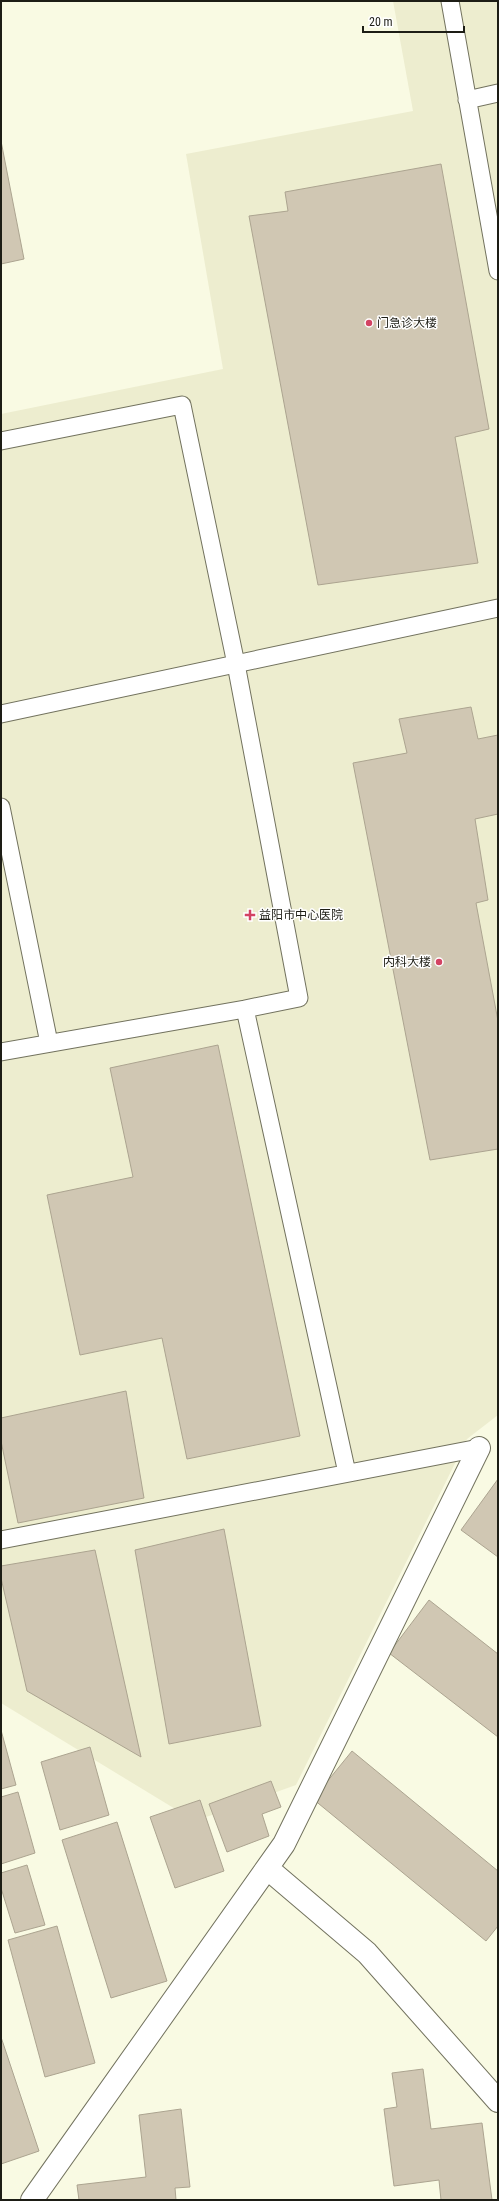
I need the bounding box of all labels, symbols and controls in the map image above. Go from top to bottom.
scale bar [363,8,464,34]
text: 20 m [369,15,393,29]
place label: 门急诊大楼 [377,316,437,330]
marker: 门急诊大楼 [364,318,374,328]
place label: 益阳市中心医院 [259,908,343,922]
marker: 益阳市中心医院 [244,909,256,921]
place label: 内科大楼 [383,955,431,969]
marker: 内科大楼 [434,957,444,967]

